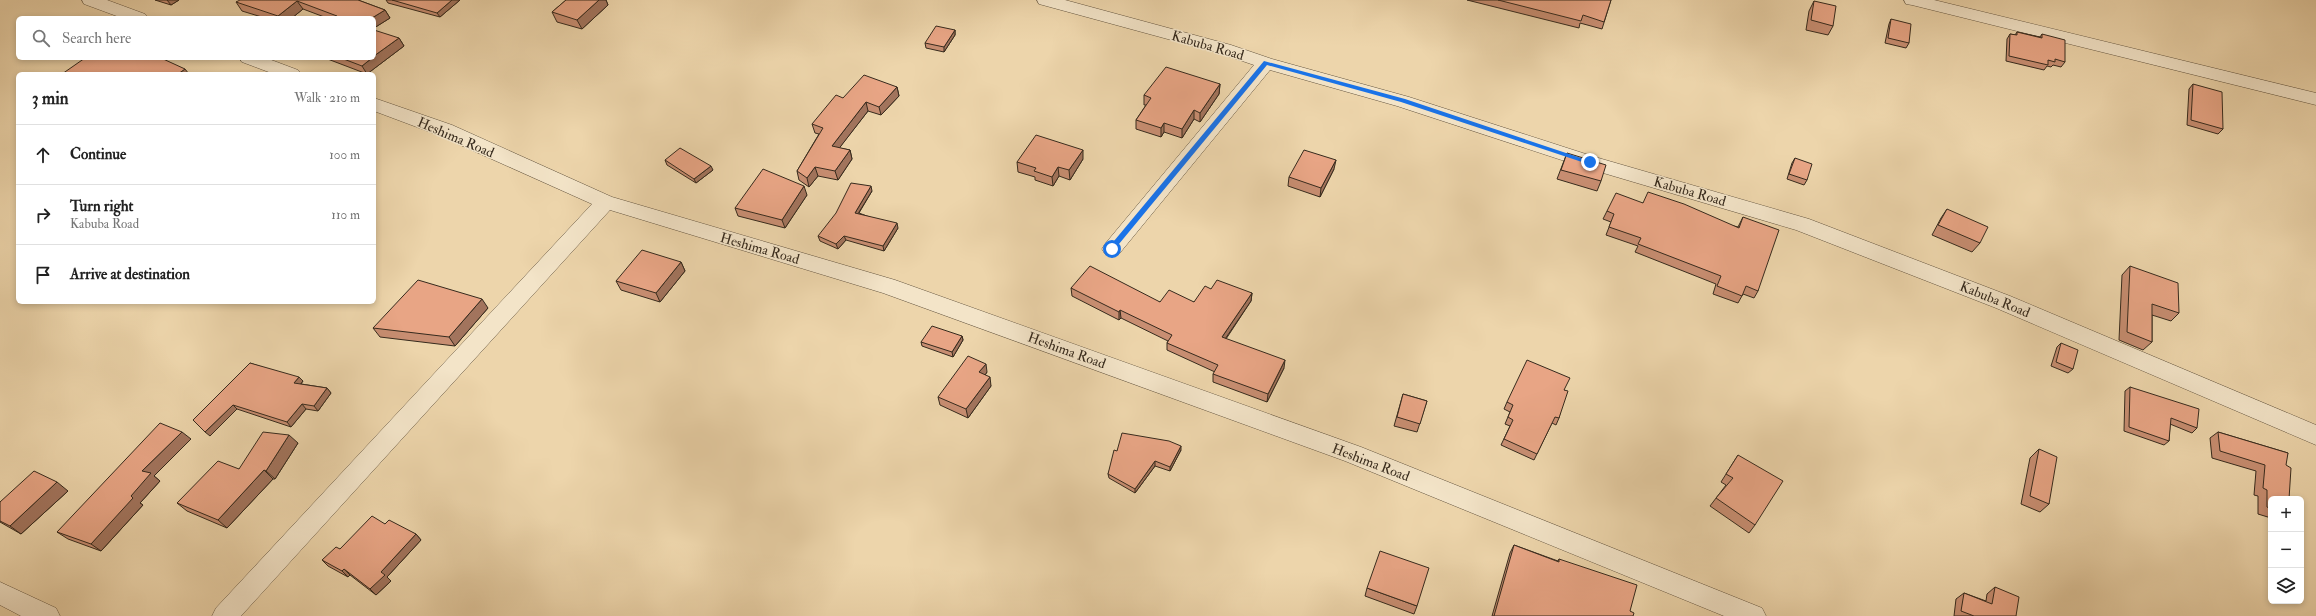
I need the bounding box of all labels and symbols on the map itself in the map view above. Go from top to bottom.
street label: Kabuba Road [1170,27,1246,64]
street label: Heshima Road [415,114,497,161]
route end [1581,153,1599,171]
street label: Kabuba Road [1652,173,1728,210]
street label: Heshima Road [718,229,802,268]
route start [1103,240,1121,258]
street label: Kabuba Road [1957,278,2033,321]
street label: Heshima Road [1025,328,1108,372]
street label: Heshima Road [1330,440,1412,485]

